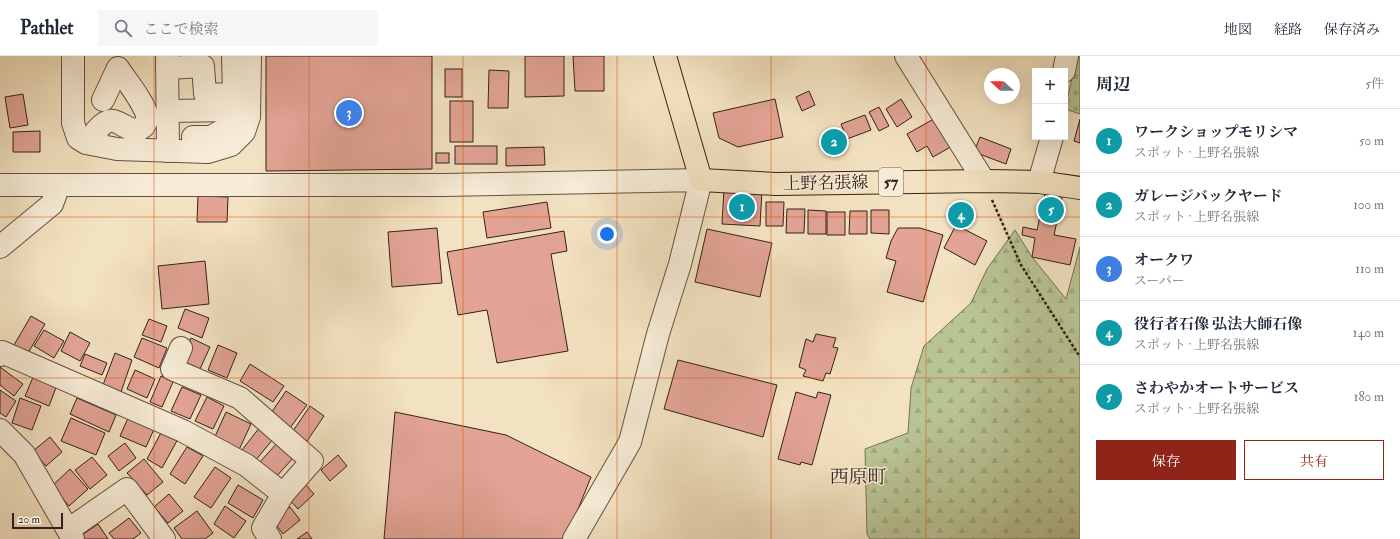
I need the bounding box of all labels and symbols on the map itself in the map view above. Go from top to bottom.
north arrow [984,68,1020,104]
pin: 3 [336,98,362,128]
pin: 2 [821,127,847,157]
road number: 57 [879,168,903,196]
street label: 上野名張線 [783,172,869,194]
pin: 1 [729,192,755,222]
pin: 5 [1038,195,1064,225]
pin: 4 [948,200,974,230]
your location [597,224,617,244]
district label: 西原町 [829,465,887,489]
scale bar [12,511,63,530]

